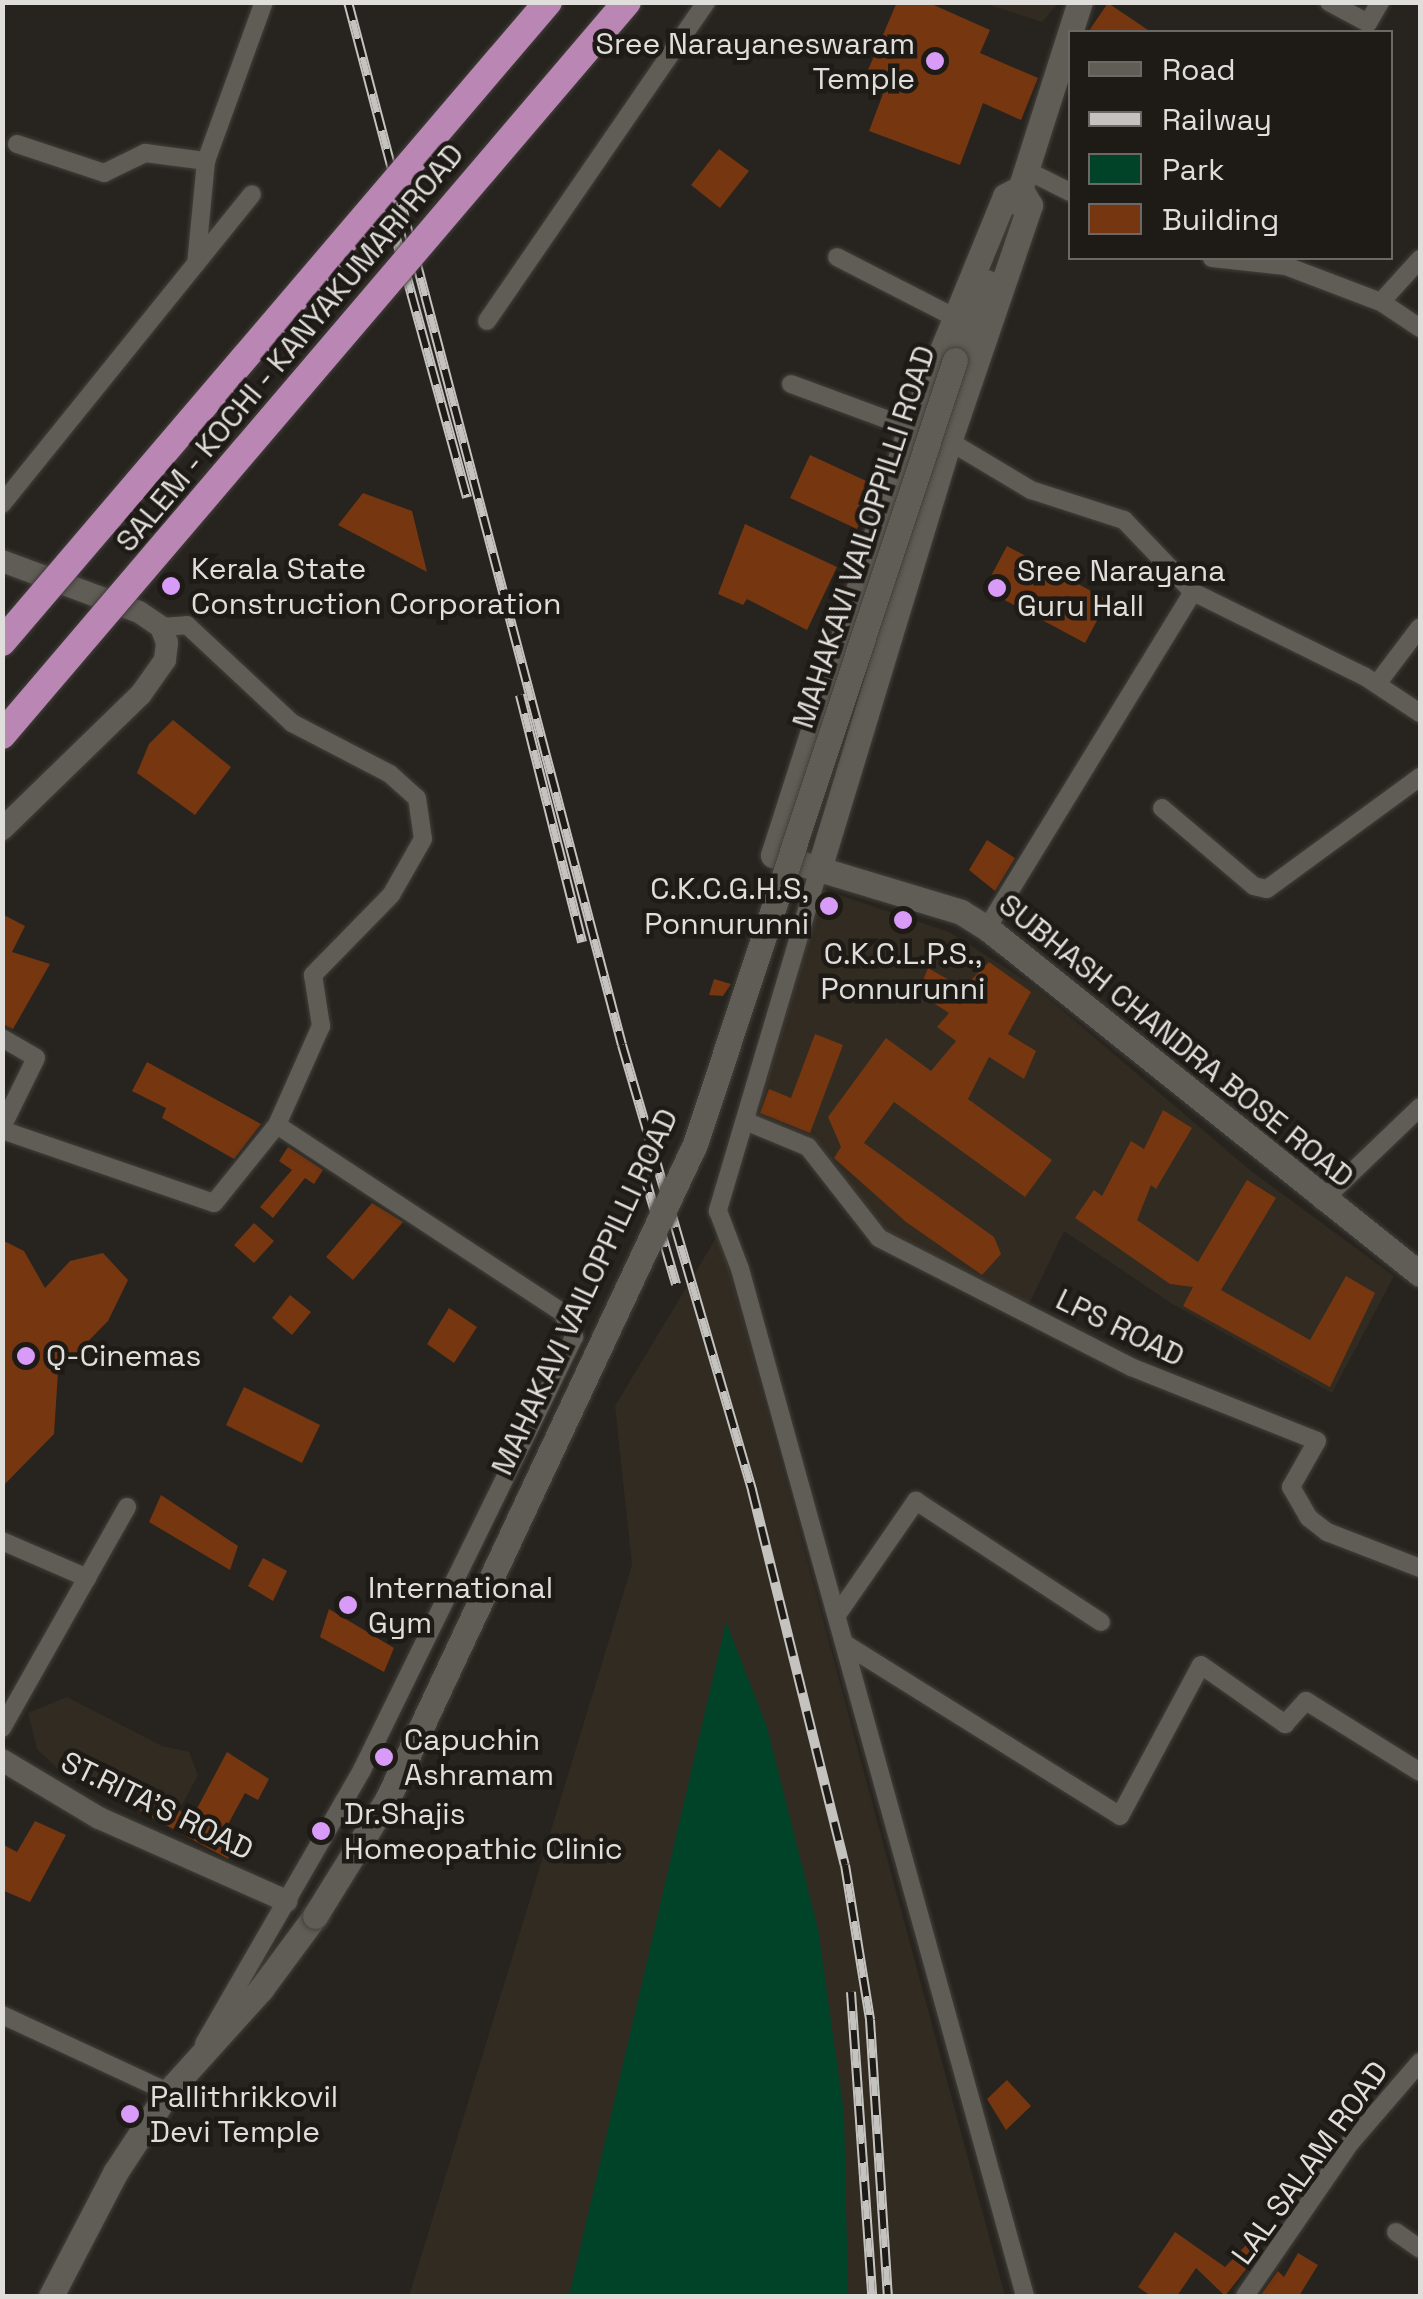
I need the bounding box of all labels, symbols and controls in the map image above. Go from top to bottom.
place label: Sree Narayaneswaram Temple [596,26,915,96]
legend [1068,30,1393,260]
marker: Sree Narayaneswaram Temple [924,50,946,72]
text: Road [1162,50,1236,89]
text: Railway [1162,100,1272,139]
street label: SALEM - KOCHI - KANYAKUMARI ROAD [108,135,472,561]
text: Park [1162,150,1224,189]
text: Building [1162,200,1279,239]
street label: MAHAKAVI VAILOPPILLI ROAD [785,341,943,733]
place label: Kerala State Construction Corporation [191,551,561,622]
place label: Sree Narayana Guru Hall [1017,553,1225,624]
marker: Kerala State Construction Corporation [160,575,182,597]
marker: Sree Narayana Guru Hall [986,577,1008,599]
place label: C.K.C.G.H.S, Ponnurunni [644,871,809,942]
street label: SUBHASH CHANDRA BOSE ROAD [991,887,1361,1195]
marker: C.K.C.G.H.S, Ponnurunni [818,895,840,917]
marker: C.K.C.L.P.S., Ponnurunni [892,909,914,931]
place label: C.K.C.L.P.S., Ponnurunni [821,936,985,1006]
street label: MAHAKAVI VAILOPPILLI ROAD [484,1103,686,1481]
street label: LPS ROAD [1050,1282,1190,1374]
place label: Q-Cinemas [46,1338,201,1374]
marker: Q-Cinemas [15,1345,37,1367]
place label: International Gym [368,1570,553,1640]
marker: International Gym [337,1594,359,1616]
place label: Capuchin Ashramam [404,1722,554,1792]
street label: ST.RITA'S ROAD [55,1744,259,1868]
marker: Capuchin Ashramam [373,1746,395,1768]
place label: Dr.Shajis Homeopathic Clinic [344,1796,623,1866]
marker: Dr.Shajis Homeopathic Clinic [308,1818,334,1844]
street label: LAL SALAM ROAD [1224,2054,1396,2272]
place label: Pallithrikkovil Devi Temple [150,2079,338,2150]
marker: Pallithrikkovil Devi Temple [119,2103,141,2125]

